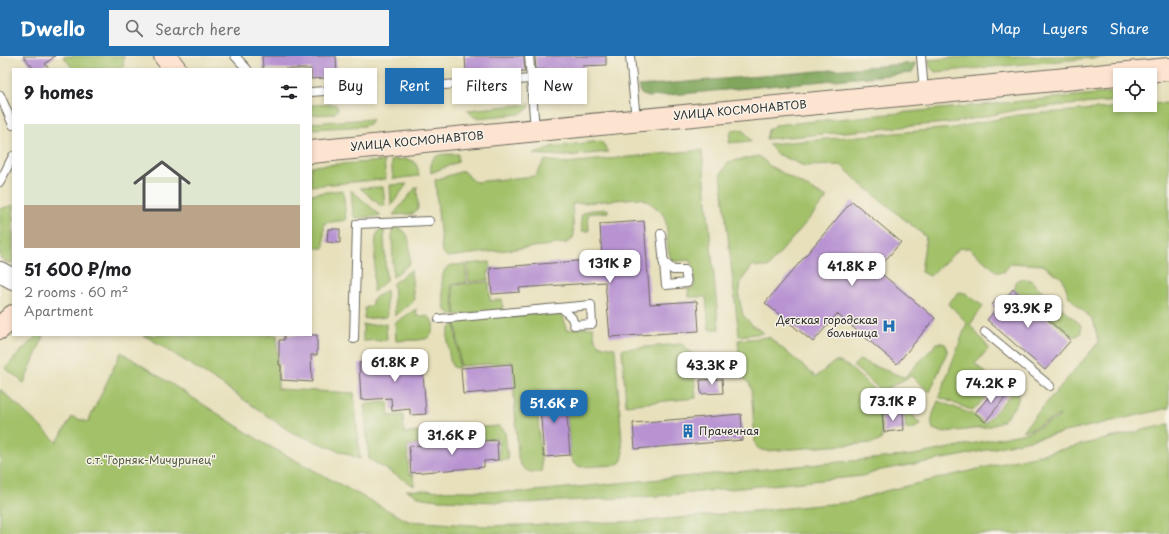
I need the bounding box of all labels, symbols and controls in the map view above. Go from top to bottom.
search box [109,10,389,46]
text: Dwello [20,14,85,42]
icon: search [123,17,145,39]
text: Search here [155,17,241,40]
text: Map [991,18,1021,39]
text: Layers [1043,18,1088,39]
text: Share [1110,18,1149,39]
chip: Buy [324,68,377,104]
chip: Rent [385,68,444,104]
chip: Filters [452,68,521,104]
chip: New [529,68,587,104]
map controls [1113,68,1157,112]
button: locate [1113,68,1157,112]
text: 9 homes [24,79,93,105]
icon: filters [278,81,300,103]
street label: УЛИЦА КОСМОНАВТОВ [673,95,807,124]
street label: УЛИЦА КОСМОНАВТОВ [350,126,484,155]
icon: home [126,150,198,222]
pin: 131K ₽ [577,250,643,284]
text: 131K ₽ [588,253,632,272]
pin: 41.8K ₽ [815,253,889,287]
text: 51 600 ₽/mo [24,256,131,282]
text: 41.8K ₽ [827,256,877,275]
text: 2 rooms · 60 m² [24,282,129,301]
pin: 93.9K ₽ [991,295,1065,329]
text: 93.9K ₽ [1004,298,1052,317]
text: Apartment [24,301,93,320]
place label: Детская городская больница [775,311,878,341]
hospital icon: Детская городская больница [881,318,897,334]
pin: 61.8K ₽ [358,349,432,383]
text: 61.8K ₽ [371,352,419,371]
pin: 43.3K ₽ [675,352,749,386]
text: 43.3K ₽ [686,355,738,374]
pin: 74.2K ₽ [954,370,1028,404]
text: 74.2K ₽ [965,373,1017,392]
pin: 73.1K ₽ [856,388,930,422]
pin: 51.6K ₽ [517,390,591,424]
text: 73.1K ₽ [870,391,916,410]
text: 51.6K ₽ [529,393,579,412]
pin: 31.6K ₽ [415,422,489,456]
place label: Прачечная [699,422,759,439]
building icon: Прачечная [680,423,696,439]
text: 31.6K ₽ [427,425,477,444]
park label: с.т."Горняк-Мичуринец" [86,451,216,468]

